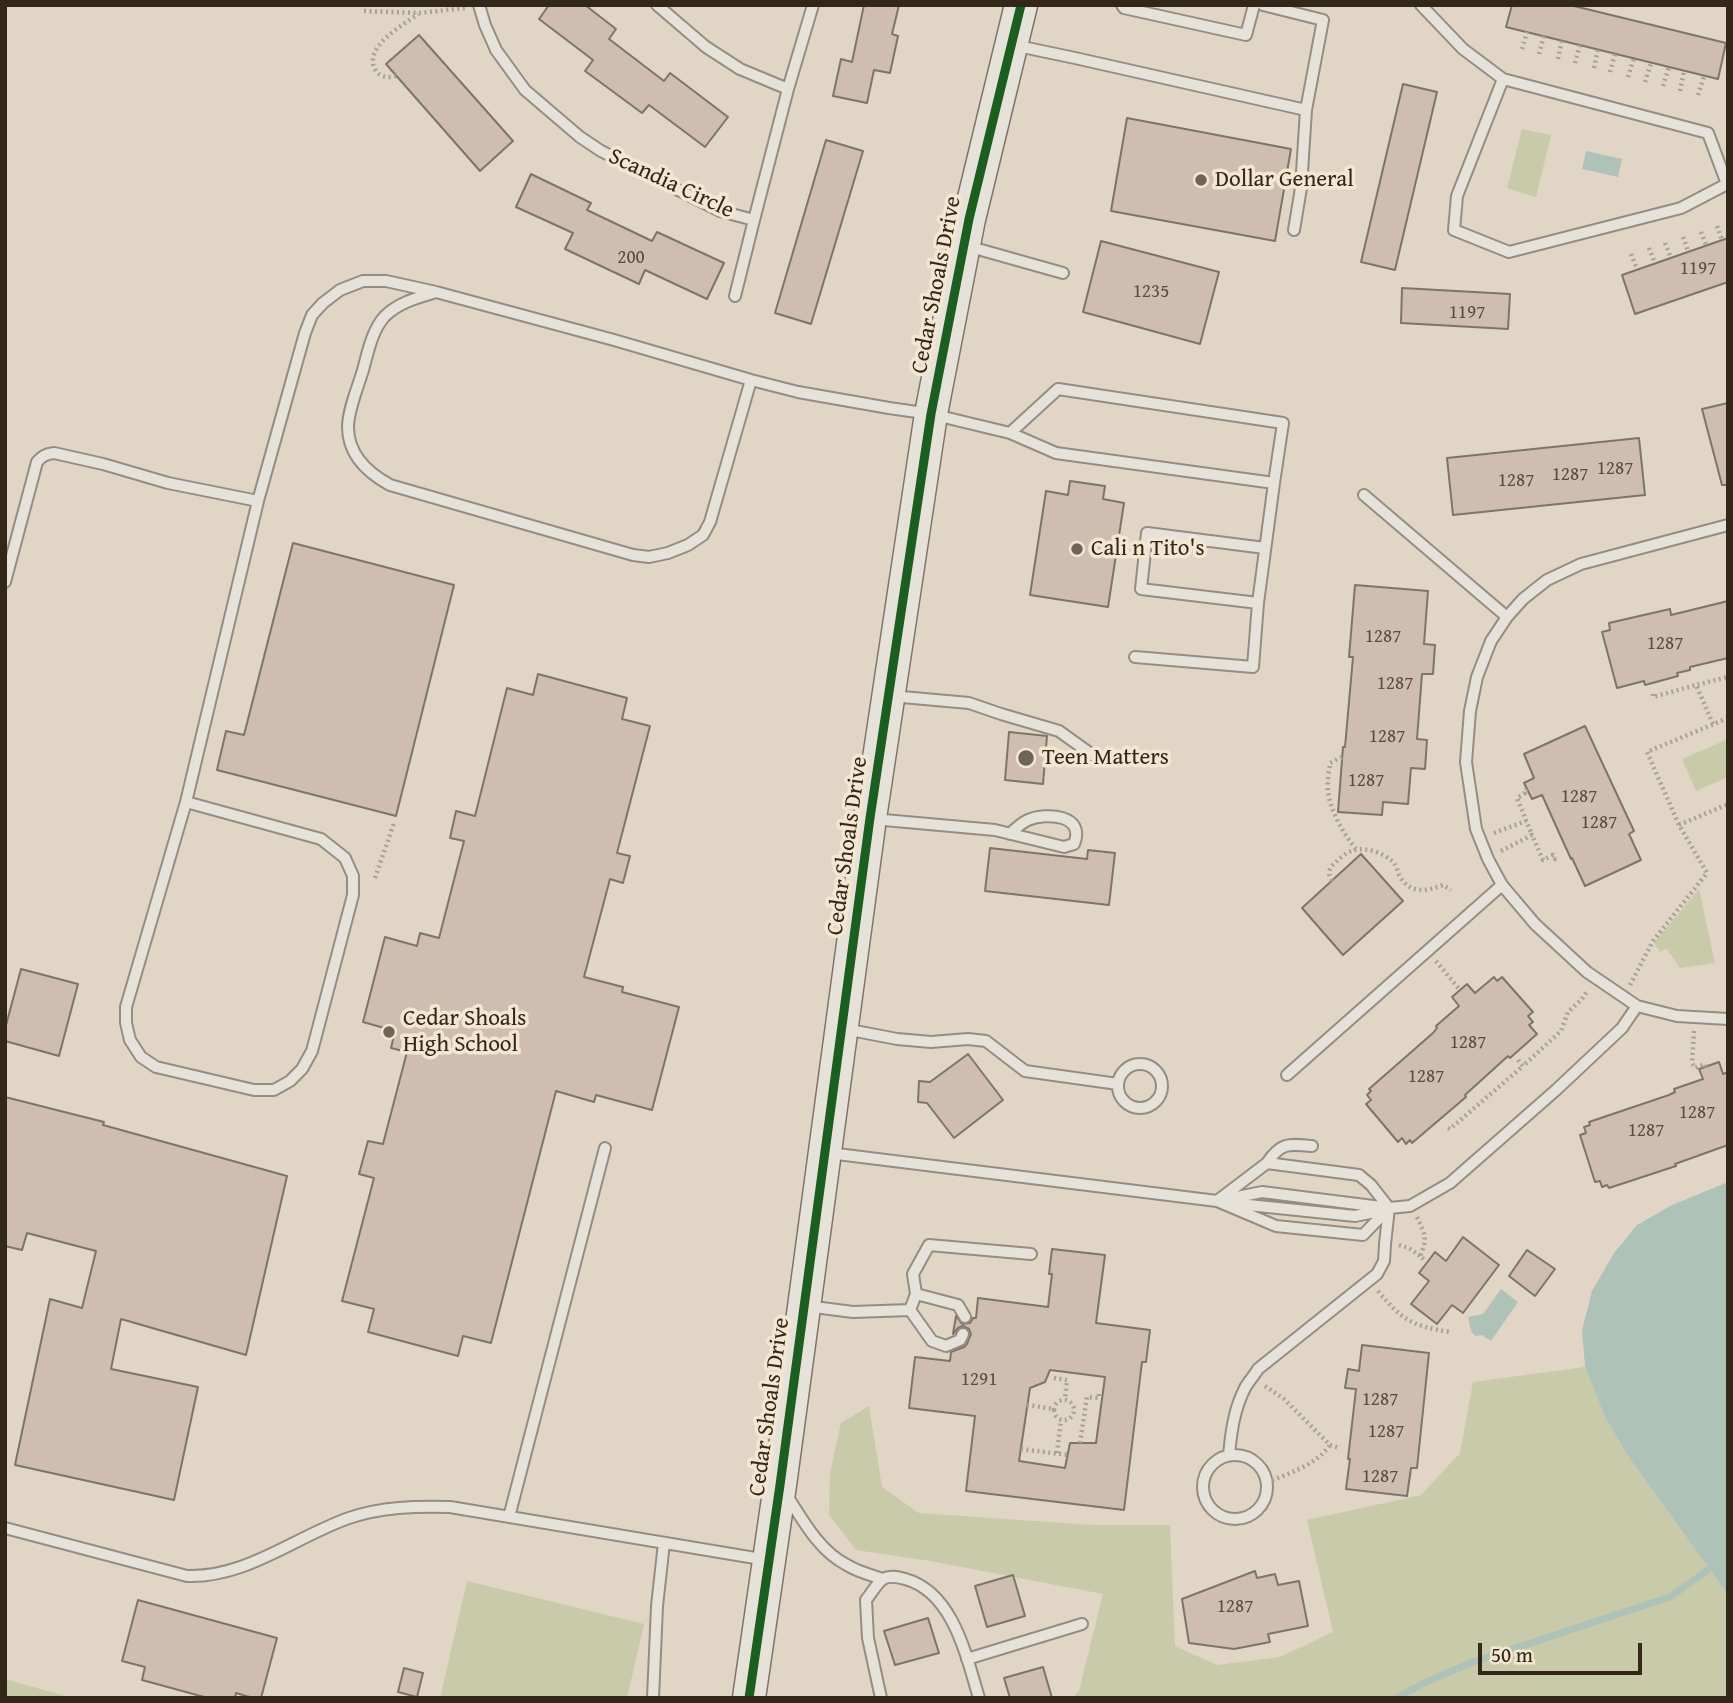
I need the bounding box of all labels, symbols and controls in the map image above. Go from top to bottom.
street label: Scandia Circle [604,143,738,225]
place label: Dollar General [1215,166,1354,194]
marker: Dollar General [1193,172,1209,188]
street label: Cedar Shoals Drive [906,194,968,376]
house number: 200 [617,247,645,269]
house number: 1197 [1680,258,1716,280]
house number: 1235 [1133,281,1169,303]
house number: 1197 [1449,302,1485,324]
house number: 1287 [1597,458,1633,480]
house number: 1287 [1552,464,1588,486]
house number: 1287 [1498,470,1534,492]
place label: Cali n Tito's [1091,535,1205,563]
marker: Cali n Tito's [1069,541,1085,557]
house number: 1287 [1365,626,1401,648]
house number: 1287 [1647,633,1683,655]
house number: 1287 [1377,673,1413,695]
house number: 1287 [1369,726,1405,748]
place label: Teen Matters [1042,744,1169,772]
marker: Teen Matters [1016,748,1036,768]
street label: Cedar Shoals Drive [822,755,874,937]
house number: 1287 [1348,770,1384,792]
house number: 1287 [1561,786,1597,808]
house number: 1287 [1581,812,1617,834]
place label: Cedar Shoals High School [403,1005,526,1059]
marker: Cedar Shoals High School [381,1024,397,1040]
house number: 1287 [1450,1032,1486,1054]
house number: 1287 [1408,1066,1444,1088]
house number: 1287 [1679,1102,1715,1124]
house number: 1287 [1628,1120,1664,1142]
street label: Cedar Shoals Drive [744,1316,796,1498]
house number: 1291 [961,1369,997,1391]
house number: 1287 [1362,1389,1398,1411]
house number: 1287 [1368,1421,1404,1443]
house number: 1287 [1362,1466,1398,1488]
house number: 1287 [1217,1596,1253,1618]
scale bar [1481,1630,1646,1674]
text: 50 m [1491,1639,1533,1670]

